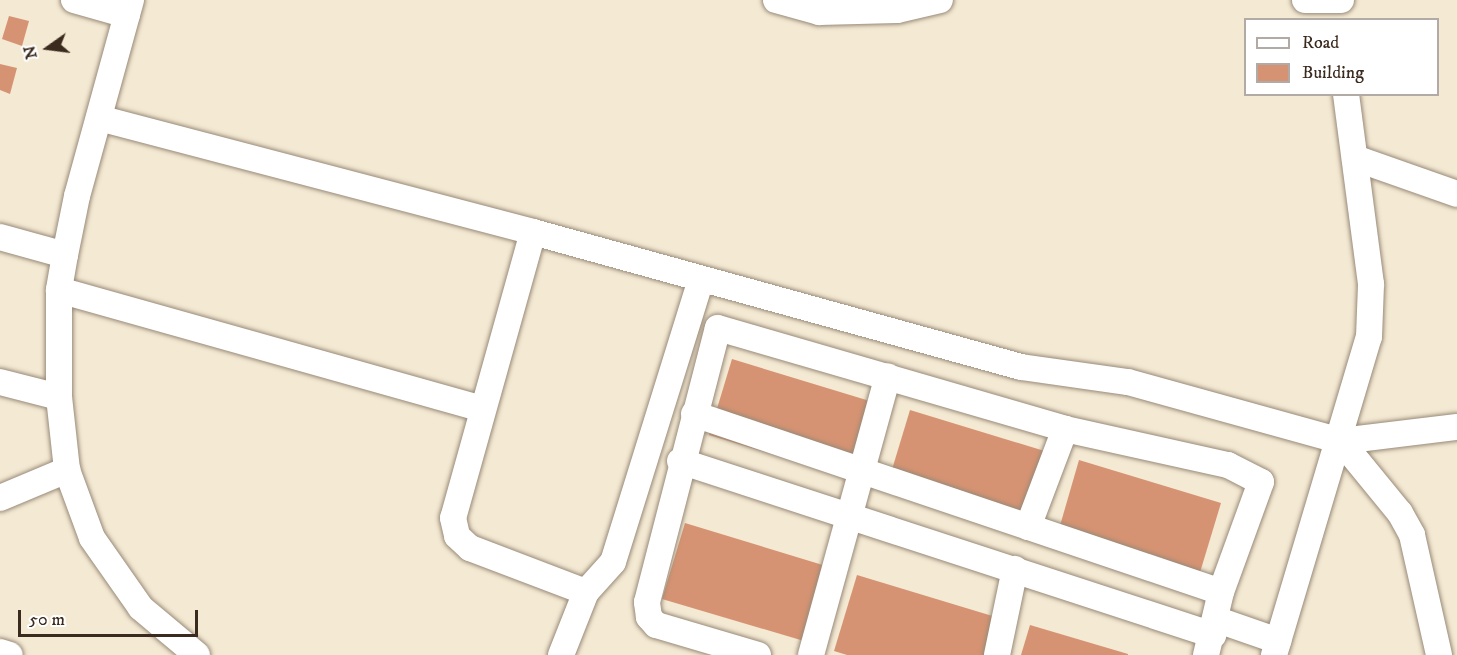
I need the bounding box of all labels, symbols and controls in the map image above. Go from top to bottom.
north arrow [18,18,78,78]
legend [1244,18,1439,96]
text: Road [1302,32,1339,54]
text: N [19,44,42,61]
text: Building [1302,62,1364,84]
scale bar [21,598,201,636]
text: 50 m [29,609,65,631]

